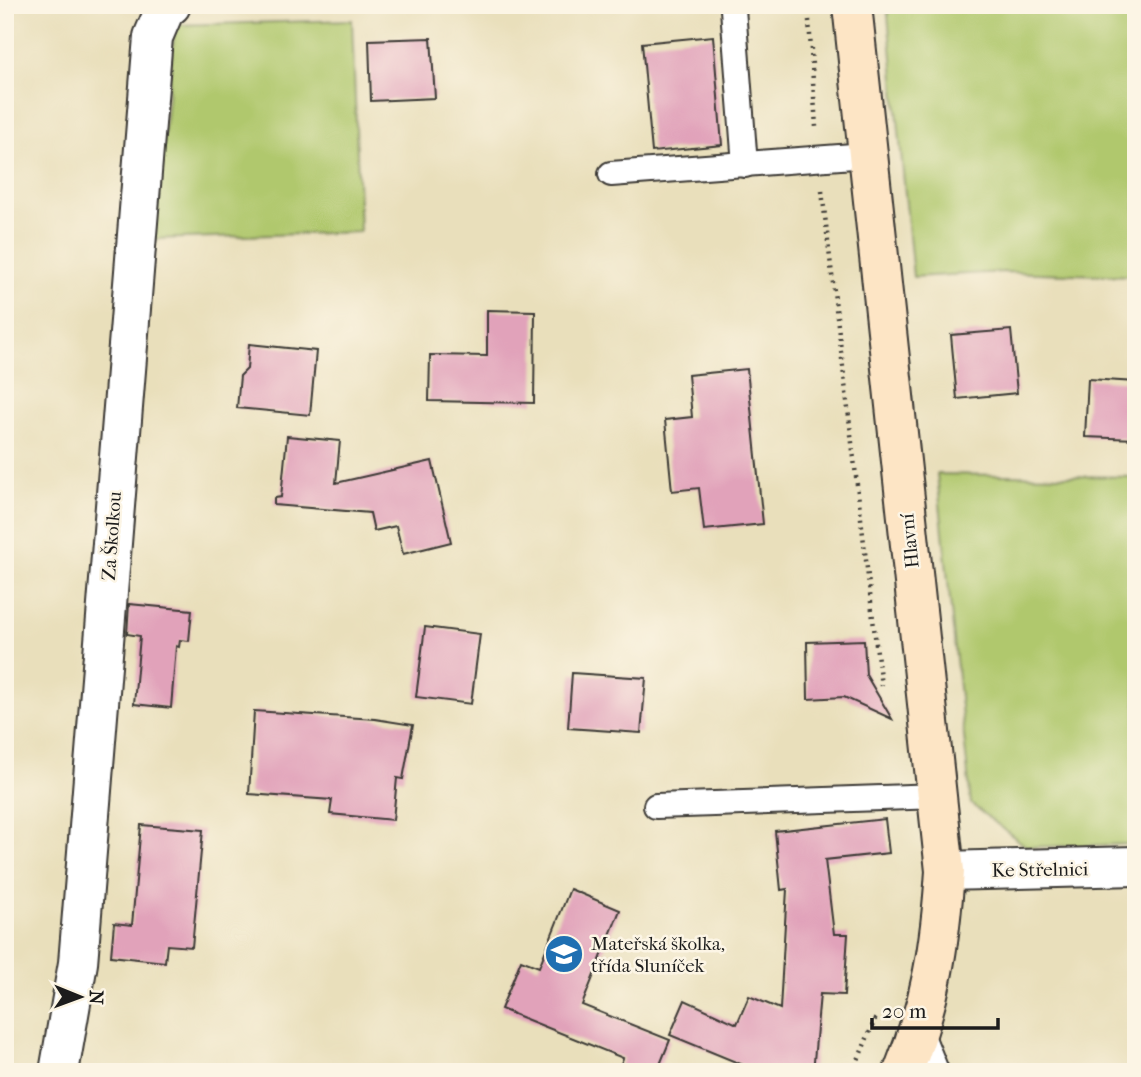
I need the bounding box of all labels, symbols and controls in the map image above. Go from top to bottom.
street label: Za Školkou [97,490,126,581]
street label: Hlavní [896,512,924,569]
street label: Ke Střelnici [992,858,1089,882]
school or university icon: Mateřská školka, třída Sluníček [543,933,585,975]
place label: Mateřská školka, třída Sluníček [591,933,725,977]
north arrow [46,962,116,1032]
scale bar [872,986,998,1030]
text: N [85,990,107,1005]
text: 20 m [882,999,927,1023]

